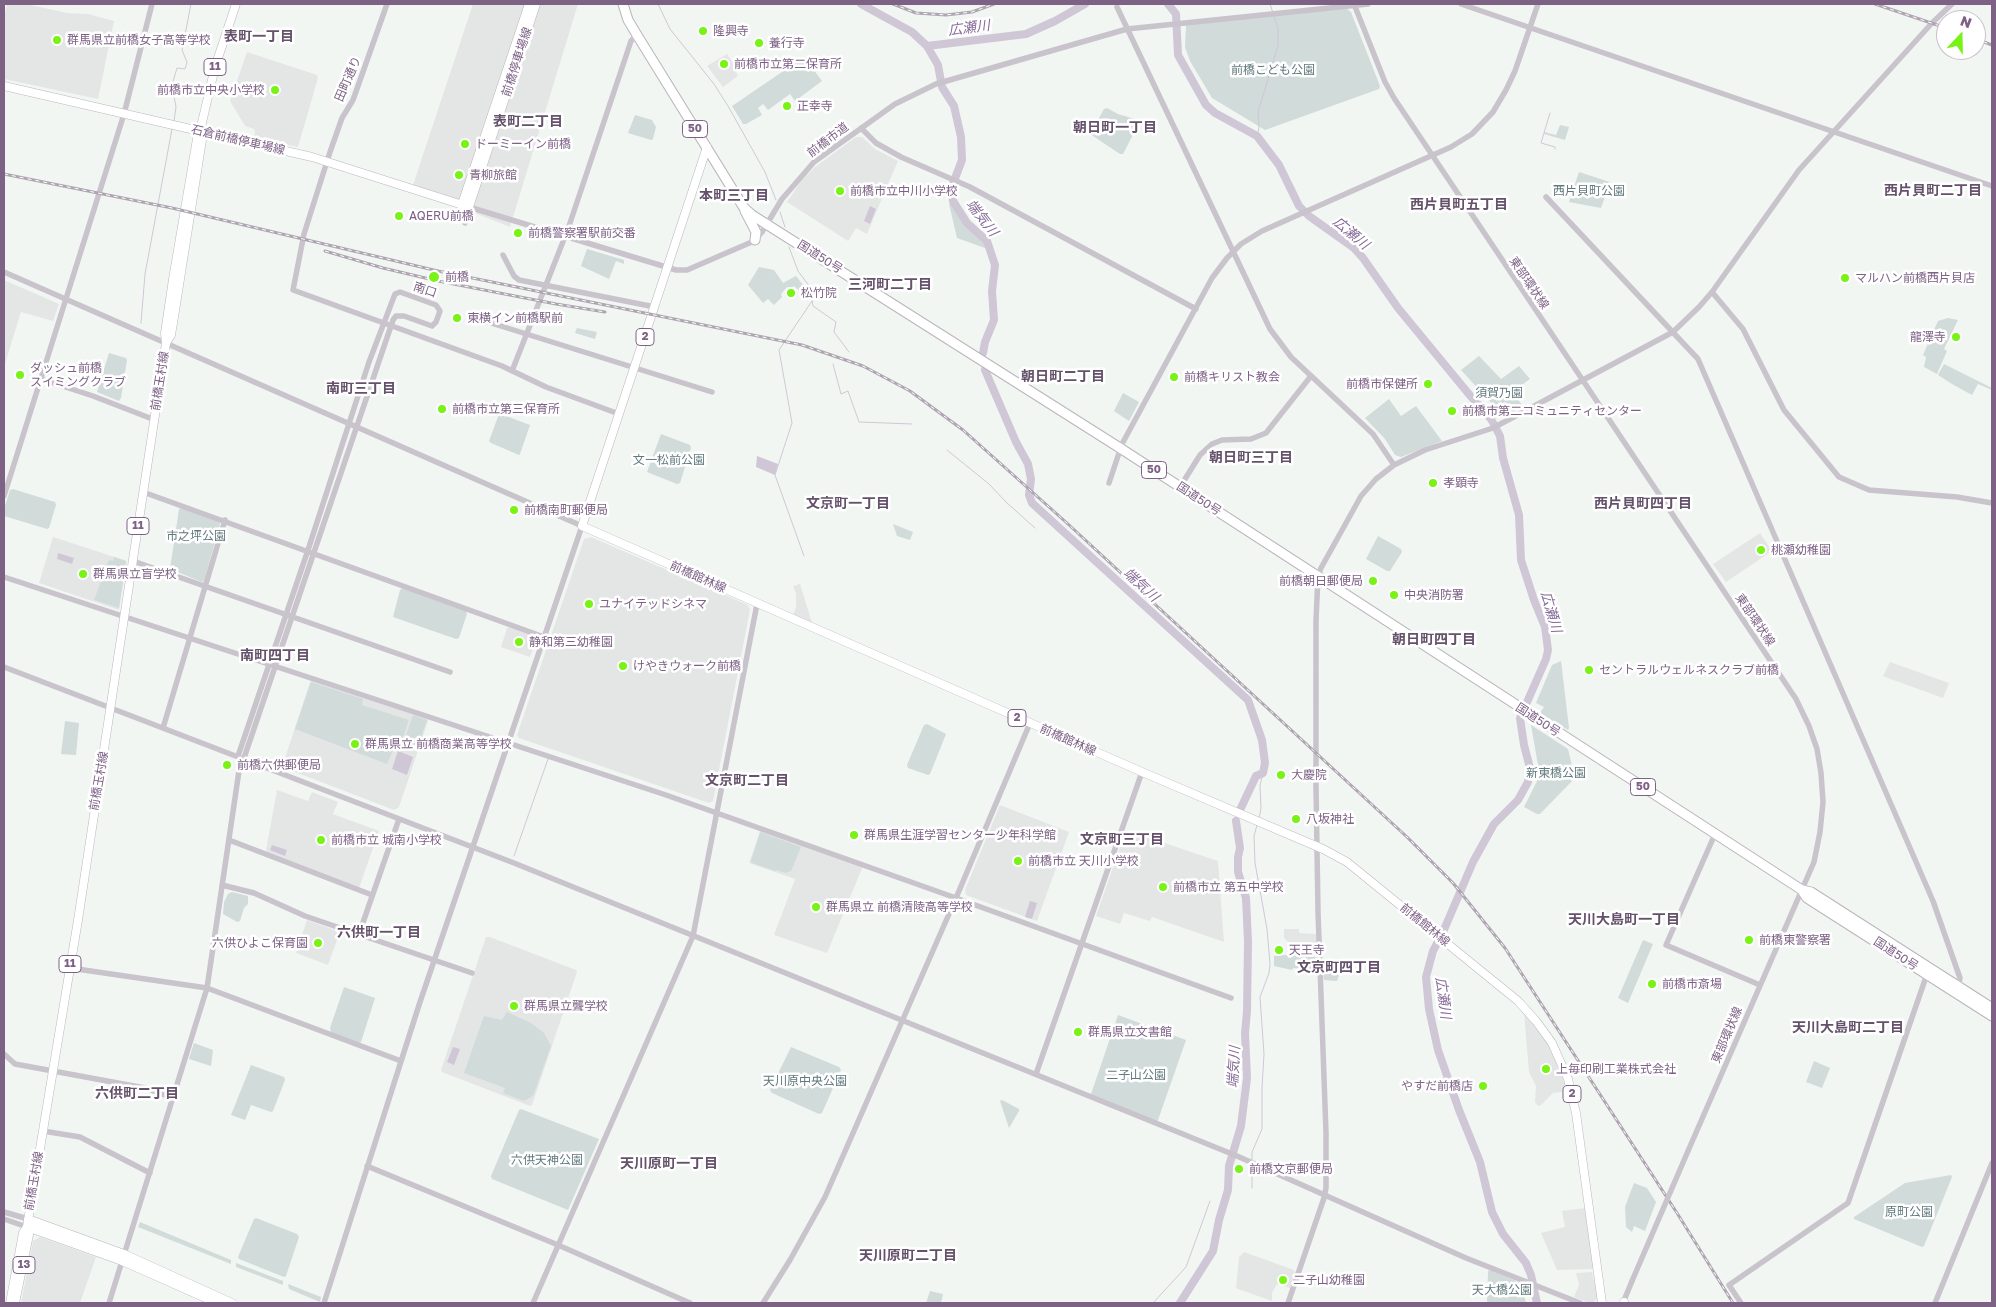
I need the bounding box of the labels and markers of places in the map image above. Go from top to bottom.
place label: 隆興寺 [713,24,749,38]
marker: 隆興寺 [697,25,709,37]
place label: 群馬県立前橋女子高等学校 [67,33,211,47]
marker: 群馬県立前橋女子高等学校 [51,34,63,46]
place label: 養行寺 [769,36,805,50]
marker: 養行寺 [753,37,765,49]
place label: 前橋市立第二保育所 [734,57,842,71]
marker: 前橋市立第二保育所 [718,58,730,70]
place label: 前橋市立中央小学校 [157,83,265,97]
marker: 前橋市立中央小学校 [269,84,281,96]
place label: 正幸寺 [797,99,833,113]
marker: 正幸寺 [781,100,793,112]
place label: ドーミーイン前橋 [475,137,571,151]
marker: ドーミーイン前橋 [459,138,471,150]
place label: 青柳旅館 [469,168,517,182]
marker: 青柳旅館 [453,169,465,181]
place label: 前橋市立中川小学校 [850,184,958,198]
marker: 前橋市立中川小学校 [834,185,846,197]
place label: AQERU前橋 [409,209,474,223]
marker: AQERU前橋 [393,210,405,222]
place label: 前橋警察署駅前交番 [528,226,636,240]
marker: 前橋警察署駅前交番 [512,227,524,239]
marker: 前橋 [427,270,441,284]
place label: 前橋 [445,270,469,284]
place label: マルハン前橋西片貝店 [1855,271,1975,285]
marker: マルハン前橋西片貝店 [1839,272,1851,284]
place label: 松竹院 [801,286,837,300]
marker: 松竹院 [785,287,797,299]
place label: 東横イン前橋駅前 [467,311,563,325]
marker: 東横イン前橋駅前 [451,312,463,324]
place label: 龍澤寺 [1910,330,1946,344]
marker: 龍澤寺 [1950,331,1962,343]
place label: ダッシュ前橋 スイミングクラブ [30,361,126,389]
marker: ダッシュ前橋 スイミングクラブ [14,369,26,381]
place label: 前橋キリスト教会 [1184,370,1280,384]
marker: 前橋キリスト教会 [1168,371,1180,383]
place label: 前橋市保健所 [1346,377,1418,391]
marker: 前橋市保健所 [1422,378,1434,390]
place label: 前橋市立第三保育所 [452,402,560,416]
marker: 前橋市立第三保育所 [436,403,448,415]
place label: 前橋市第二コミュニティセンター [1462,404,1642,418]
marker: 前橋市第二コミュニティセンター [1446,405,1458,417]
place label: 孝顕寺 [1443,476,1479,490]
marker: 孝顕寺 [1427,477,1439,489]
place label: 前橋南町郵便局 [524,503,608,517]
marker: 前橋南町郵便局 [508,504,520,516]
place label: 桃瀬幼稚園 [1771,543,1831,557]
marker: 桃瀬幼稚園 [1755,544,1767,556]
place label: 群馬県立盲学校 [93,567,177,581]
marker: 群馬県立盲学校 [77,568,89,580]
place label: 前橋朝日郵便局 [1279,574,1363,588]
marker: 前橋朝日郵便局 [1367,575,1379,587]
place label: 中央消防署 [1404,588,1464,602]
marker: 中央消防署 [1388,589,1400,601]
place label: ユナイテッドシネマ [599,597,707,611]
marker: ユナイテッドシネマ [583,598,595,610]
place label: 静和第三幼稚園 [529,635,613,649]
marker: 静和第三幼稚園 [513,636,525,648]
place label: けやきウォーク前橋 [633,659,741,673]
marker: けやきウォーク前橋 [617,660,629,672]
place label: セントラルウェルネスクラブ前橋 [1599,663,1779,677]
marker: セントラルウェルネスクラブ前橋 [1583,664,1595,676]
place label: 群馬県立 前橋商業高等学校 [365,737,512,751]
marker: 群馬県立 前橋商業高等学校 [349,738,361,750]
place label: 前橋六供郵便局 [237,758,321,772]
marker: 前橋六供郵便局 [221,759,233,771]
place label: 大慶院 [1291,768,1327,782]
marker: 大慶院 [1275,769,1287,781]
place label: 八坂神社 [1306,812,1354,826]
marker: 八坂神社 [1290,813,1302,825]
place label: 群馬県生涯学習センター少年科学館 [864,828,1056,842]
marker: 群馬県生涯学習センター少年科学館 [848,829,860,841]
place label: 前橋市立 城南小学校 [331,833,442,847]
marker: 前橋市立 城南小学校 [315,834,327,846]
place label: 前橋市立 天川小学校 [1028,854,1139,868]
marker: 前橋市立 天川小学校 [1012,855,1024,867]
place label: 前橋市立 第五中学校 [1173,880,1284,894]
marker: 前橋市立 第五中学校 [1157,881,1169,893]
place label: 群馬県立 前橋清陵高等学校 [826,900,973,914]
marker: 群馬県立 前橋清陵高等学校 [810,901,822,913]
place label: 前橋東警察署 [1759,933,1831,947]
marker: 前橋東警察署 [1743,934,1755,946]
place label: 六供ひよこ保育園 [212,936,308,950]
marker: 六供ひよこ保育園 [312,937,324,949]
place label: 天王寺 [1289,943,1325,957]
marker: 天王寺 [1273,944,1285,956]
place label: 前橋市斎場 [1662,977,1722,991]
marker: 前橋市斎場 [1646,978,1658,990]
place label: 群馬県立聾学校 [524,999,608,1013]
marker: 群馬県立聾学校 [508,1000,520,1012]
place label: 群馬県立文書館 [1088,1025,1172,1039]
marker: 群馬県立文書館 [1072,1026,1084,1038]
place label: 上毎印刷工業株式会社 [1556,1062,1676,1076]
marker: 上毎印刷工業株式会社 [1540,1063,1552,1075]
place label: やすだ前橋店 [1401,1079,1473,1093]
marker: やすだ前橋店 [1477,1080,1489,1092]
place label: 前橋文京郵便局 [1249,1162,1333,1176]
marker: 前橋文京郵便局 [1233,1163,1245,1175]
place label: 二子山幼稚園 [1293,1273,1365,1287]
marker: 二子山幼稚園 [1277,1274,1289,1286]

